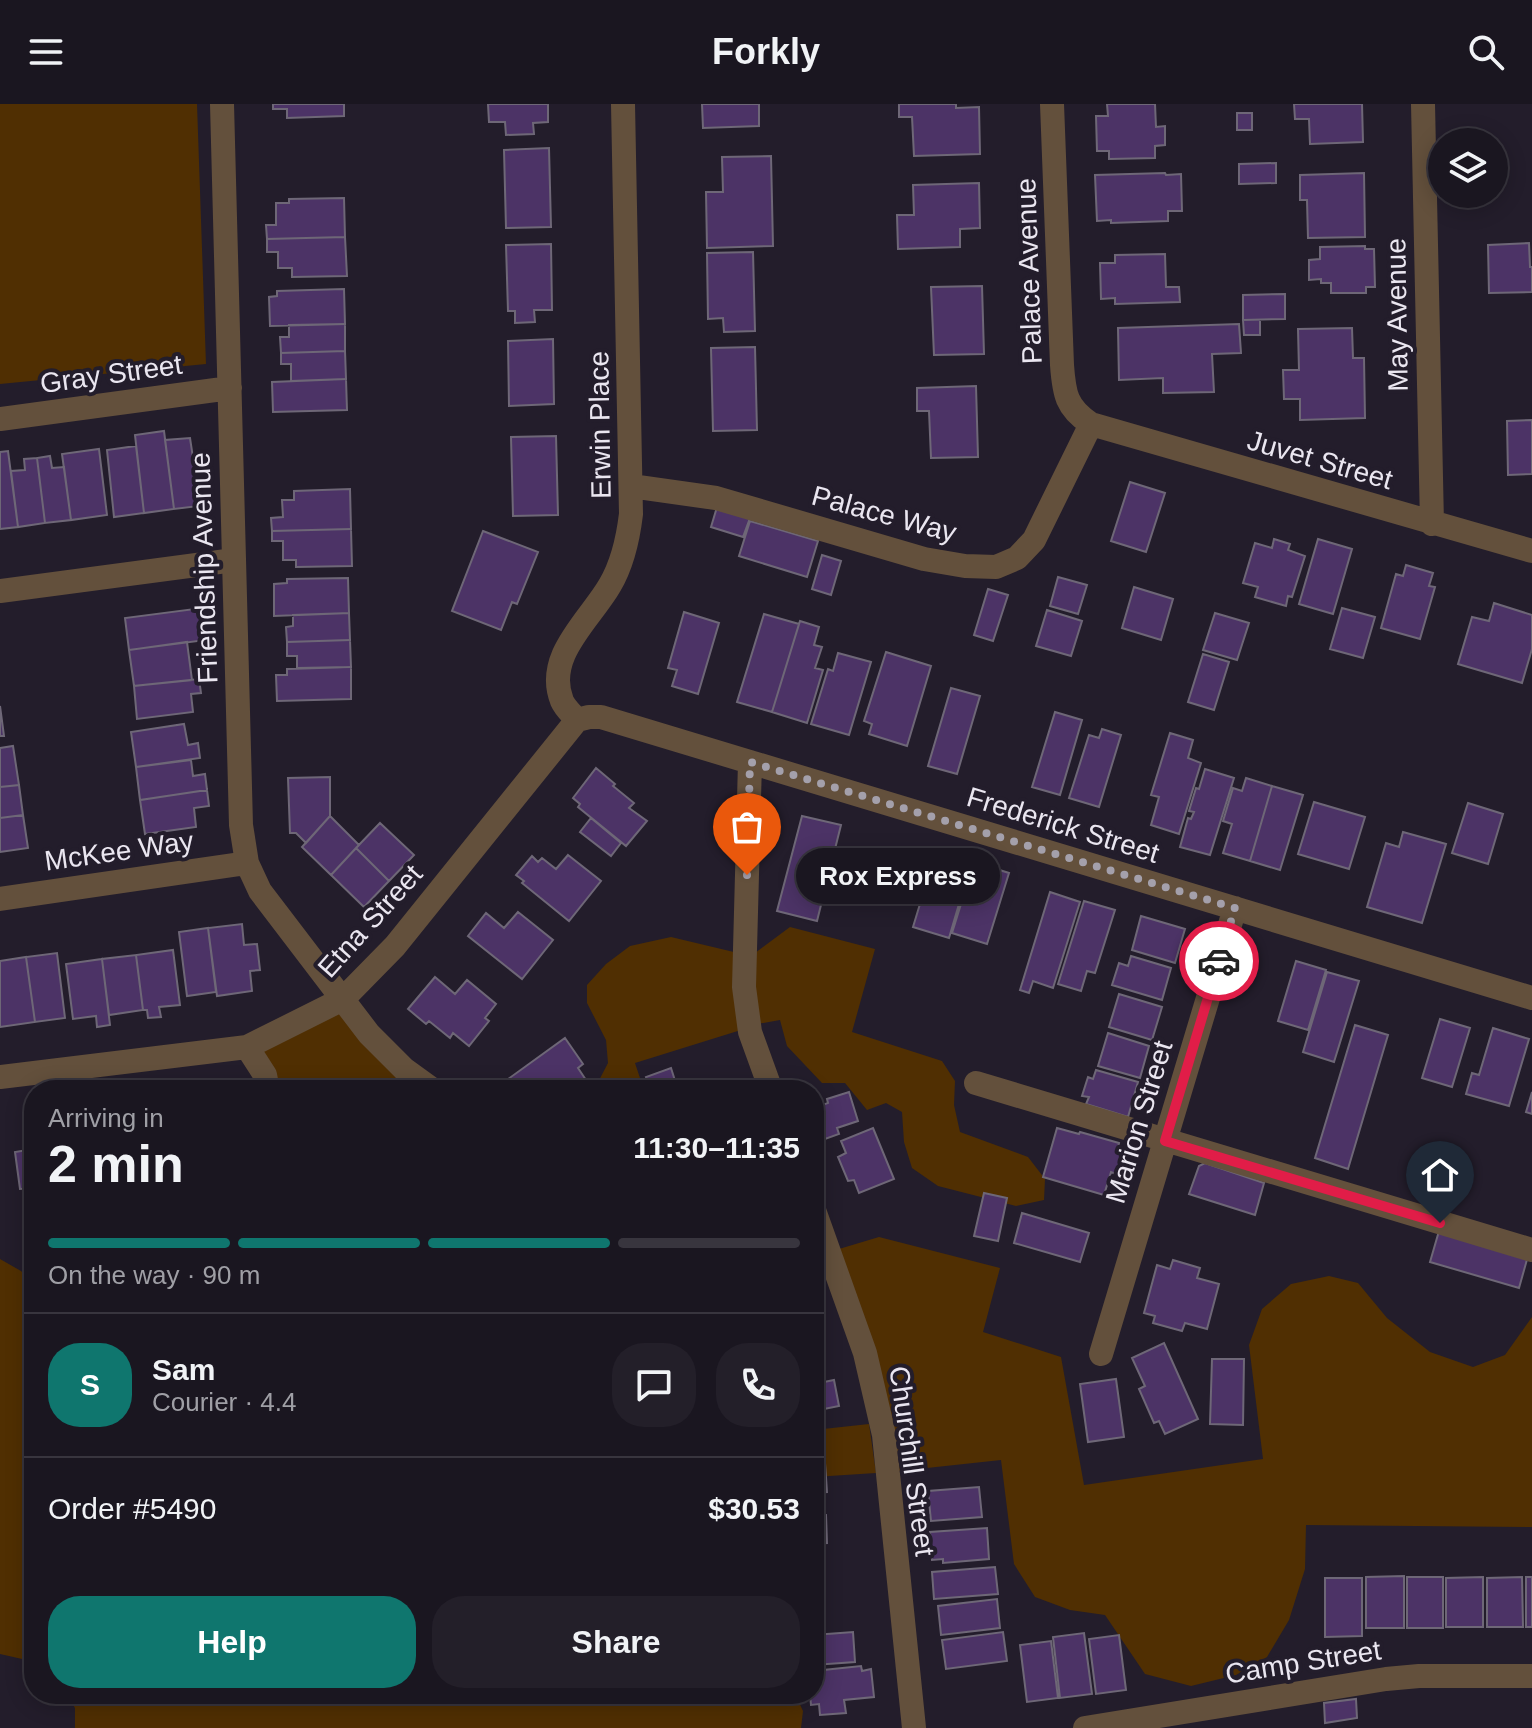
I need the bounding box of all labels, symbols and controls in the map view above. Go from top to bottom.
icon: menu [24,30,68,74]
icon: search [1464,30,1508,74]
text: Forkly [712,31,820,72]
map controls [1428,128,1508,208]
button: layers [1428,128,1508,208]
street label: Palace Avenue [1010,177,1048,365]
street label: May Avenue [1380,238,1414,392]
street label: Gray Street [38,349,184,399]
street label: Erwin Place [583,351,617,499]
street label: Juvet Street [1244,425,1396,496]
street label: Friendship Avenue [184,452,224,684]
street label: Palace Way [808,480,960,548]
street label: Frederick Street [963,781,1163,869]
pin [713,793,781,875]
icon: bag [725,805,769,849]
street label: McKee Way [43,825,195,877]
callout: Rox Express [795,847,999,903]
street label: Etna Street [312,858,429,983]
text: Rox Express [819,861,977,891]
courier [1179,921,1259,1001]
icon: car [1197,939,1241,983]
street label: Marion Street [1100,1037,1178,1207]
text: Arriving in [48,1103,164,1133]
text: 11:30–11:35 [633,1131,800,1164]
text: 2 min [48,1135,184,1193]
pin [1406,1141,1474,1223]
icon: home [1418,1153,1462,1197]
text: On the way · 90 m [48,1260,260,1290]
button: chat [612,1343,696,1427]
button: phone [716,1343,800,1427]
text: Sam [152,1353,215,1386]
street label: Churchill Street [883,1364,941,1558]
text: S [80,1368,100,1401]
text: Courier · 4.4 [152,1387,297,1417]
text: Order #5490 [48,1492,216,1525]
text: $30.53 [708,1492,800,1525]
button: Help [48,1596,416,1688]
button: Share [432,1596,800,1688]
street label: Camp Street [1223,1634,1383,1690]

